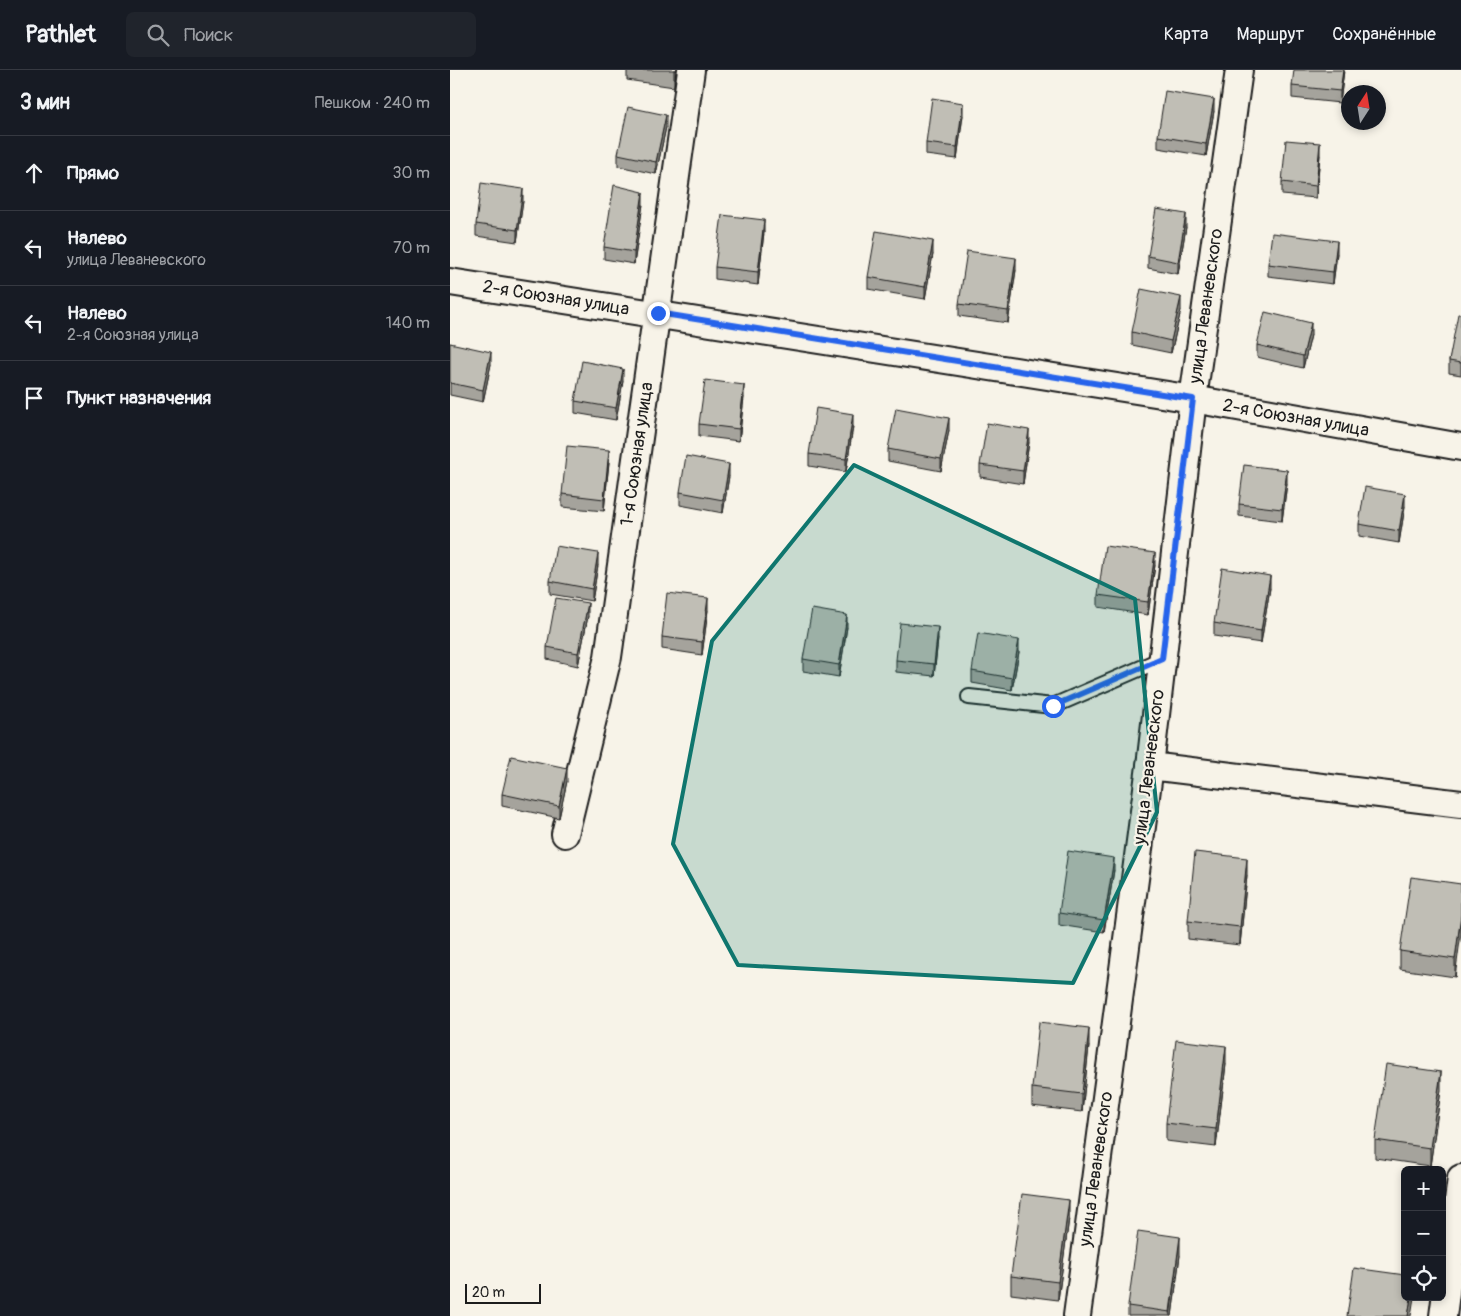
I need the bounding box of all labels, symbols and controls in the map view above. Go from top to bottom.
search box [126,12,476,57]
text: Pathlet [25,20,96,49]
icon: search [144,21,172,49]
text: Поиск [184,23,233,47]
text: Карта [1164,23,1208,46]
text: Маршрут [1236,23,1304,46]
text: Сохранённые [1332,23,1436,46]
north arrow [1341,85,1386,130]
text: 3 мин [20,89,70,116]
text: Пешком · 240 m [315,93,430,113]
icon: ahead [20,159,48,187]
text: Прямо [67,161,119,185]
text: 30 m [392,163,430,183]
text: Налево [67,226,127,250]
street label: улица Леваневского [1184,227,1228,386]
icon: left [20,234,48,262]
text: 70 m [393,238,430,258]
text: улица Леваневского [67,250,206,270]
street label: 2-я Союзная улица [481,275,631,321]
text: Налево [67,301,127,325]
route end [647,302,670,325]
icon: left [20,309,48,337]
text: 140 m [386,313,430,333]
text: 2-я Союзная улица [67,325,199,345]
street label: 1-я Союзная улица [616,381,658,527]
icon: arrive [20,384,48,412]
text: Пункт назначения [67,386,211,410]
street label: 2-я Союзная улица [1221,394,1371,442]
street label: улица Леваневского [1128,688,1170,847]
route start [1042,695,1065,718]
street label: улица Леваневского [1074,1090,1118,1249]
map controls [1401,1166,1446,1301]
button: + [1401,1166,1446,1211]
button: − [1401,1211,1446,1256]
button: locate [1401,1256,1446,1301]
scale bar [465,1281,541,1304]
text: 20 m [472,1284,505,1301]

